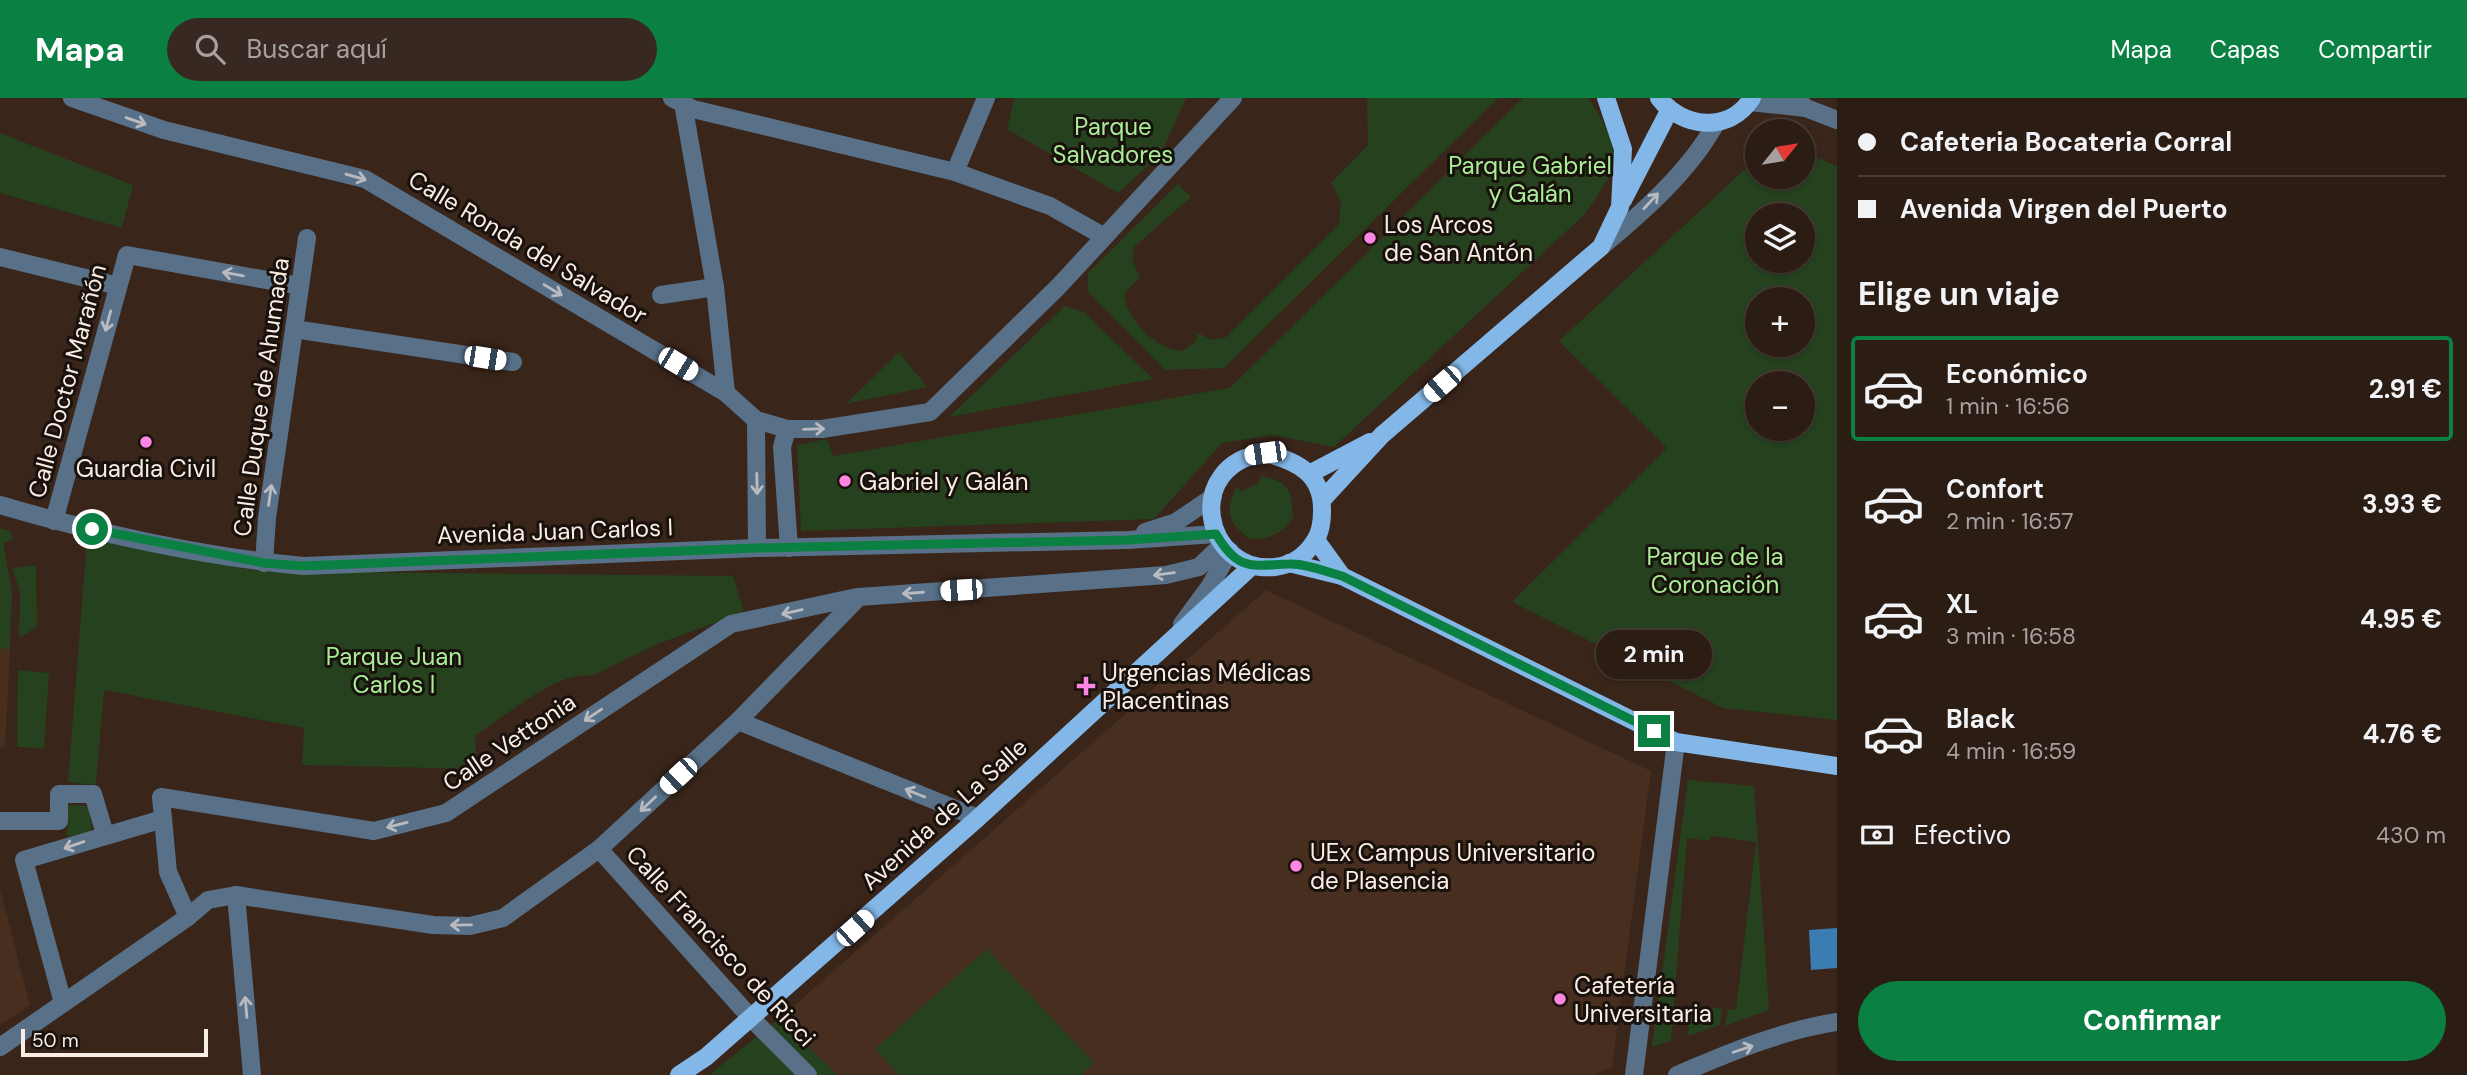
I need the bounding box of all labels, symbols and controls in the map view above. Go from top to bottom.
search box [167,18,657,81]
text: Mapa [35,28,125,71]
icon: search [191,30,229,68]
text: Buscar aquí [247,32,387,66]
text: Mapa [2110,34,2172,65]
text: Capas [2210,34,2280,65]
text: Compartir [2318,34,2432,65]
park label: Parque Salvadores [1053,111,1173,170]
one-way arrow [125,116,147,128]
north arrow [1745,119,1815,189]
map controls [1745,119,1815,441]
text: Cafeteria Bocateria Corral [1900,125,2232,159]
park label: Parque Gabriel y Galán [1448,150,1612,209]
street label: Calle Ronda del Salvador [403,163,653,331]
one-way arrow [345,172,367,185]
one-way arrow [1643,192,1659,210]
text: Avenida Virgen del Puerto [1900,192,2228,226]
button: layers [1745,203,1815,273]
place label: Los Arcos de San Antón [1384,209,1533,268]
marker: Los Arcos de San Antón [1362,230,1378,246]
street label: Calle Duque de Ahumada [226,256,296,538]
street label: Calle Doctor Marañón [21,261,113,501]
one-way arrow [222,267,245,280]
text: Elige un viaje [1858,273,2060,315]
one-way arrow [543,284,563,298]
button: + [1745,287,1815,357]
one-way arrow [101,309,114,332]
car [463,344,508,372]
car [655,344,702,384]
icon: car [1862,357,1925,420]
text: Económico [1946,357,2088,391]
car [1420,362,1465,406]
button: − [1745,371,1815,441]
text: 2.91 € [2369,372,2442,406]
text: 1 min · 16:56 [1946,391,2070,421]
one-way arrow [802,422,825,435]
marker: Guardia Civil [138,434,154,450]
car [1243,440,1288,466]
place label: Guardia Civil [76,453,216,484]
place label: Gabriel y Galán [859,466,1028,497]
one-way arrow [750,472,764,495]
icon: car [1862,472,1925,535]
text: Confort [1946,472,2044,506]
marker: Gabriel y Galán [837,473,853,489]
one-way arrow [264,484,277,507]
text: 3.93 € [2362,487,2442,521]
text: 2 min · 16:57 [1946,506,2074,536]
street label: Avenida Juan Carlos I [436,511,674,551]
route start [76,513,108,545]
park label: Parque de la Coronación [1646,541,1784,600]
one-way arrow [1153,568,1176,581]
car [940,578,983,602]
one-way arrow [902,587,924,600]
icon: car [1862,587,1925,650]
text: XL [1946,587,1978,621]
text: 4.95 € [2360,602,2442,636]
one-way arrow [781,606,804,620]
text: 3 min · 16:58 [1946,621,2076,651]
callout: 2 min [1596,630,1712,678]
text: 2 min [1624,639,1684,669]
park label: Parque Juan Carlos I [326,641,462,700]
place label: Urgencias Médicas Placentinas [1102,657,1311,716]
marker: Urgencias Médicas Placentinas [1076,676,1096,696]
street label: Calle Vettonia [436,686,582,798]
icon: car [1862,702,1925,765]
text: Black [1946,702,2016,736]
one-way arrow [584,708,603,722]
route end [1638,715,1670,747]
text: 4.76 € [2363,717,2442,751]
street label: Avenida de La Salle [855,731,1033,897]
text: 4 min · 16:59 [1946,736,2076,766]
car [656,754,701,798]
one-way arrow [905,785,926,798]
one-way arrow [640,796,657,813]
icon: cash [1858,816,1896,854]
text: Efectivo [1914,818,2011,852]
one-way arrow [386,819,409,832]
text: 430 m [2376,820,2446,850]
place label: UEx Campus Universitario de Plasencia [1310,837,1595,896]
street label: Calle Francisco de Ricci [620,839,822,1053]
one-way arrow [64,840,86,852]
marker: UEx Campus Universitario de Plasencia [1288,858,1304,874]
car [833,906,878,950]
one-way arrow [449,918,472,932]
place label: Cafetería Universitaria [1574,970,1712,1029]
button: Confirmar [1858,981,2446,1061]
marker: Cafetería Universitaria [1552,991,1568,1007]
one-way arrow [239,996,252,1019]
scale bar [21,1026,208,1058]
text: 50 m [32,1028,79,1053]
one-way arrow [1732,1042,1754,1054]

